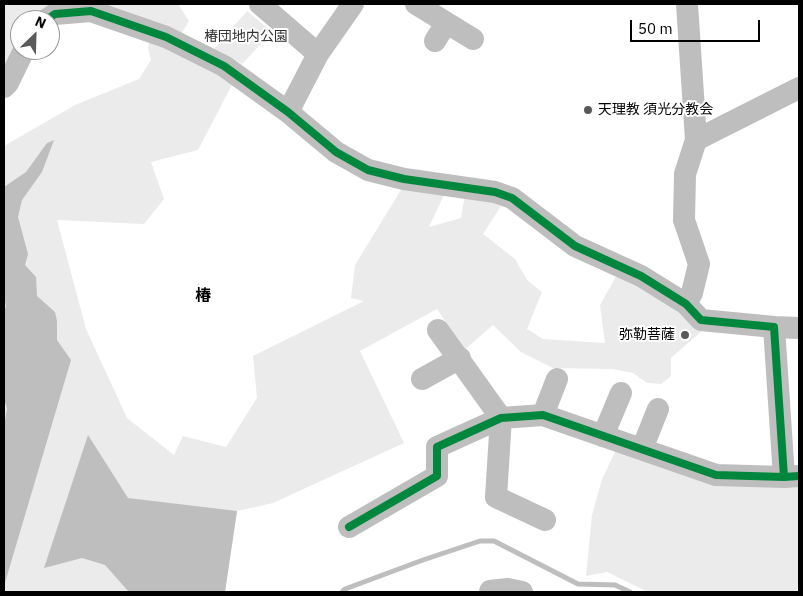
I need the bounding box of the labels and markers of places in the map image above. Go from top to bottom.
place label: 天理教 須光分教会 [598,102,713,118]
marker: 天理教 須光分教会 [582,104,594,116]
place label: 弥勒菩薩 [619,327,675,343]
marker: 弥勒菩薩 [679,329,691,341]

